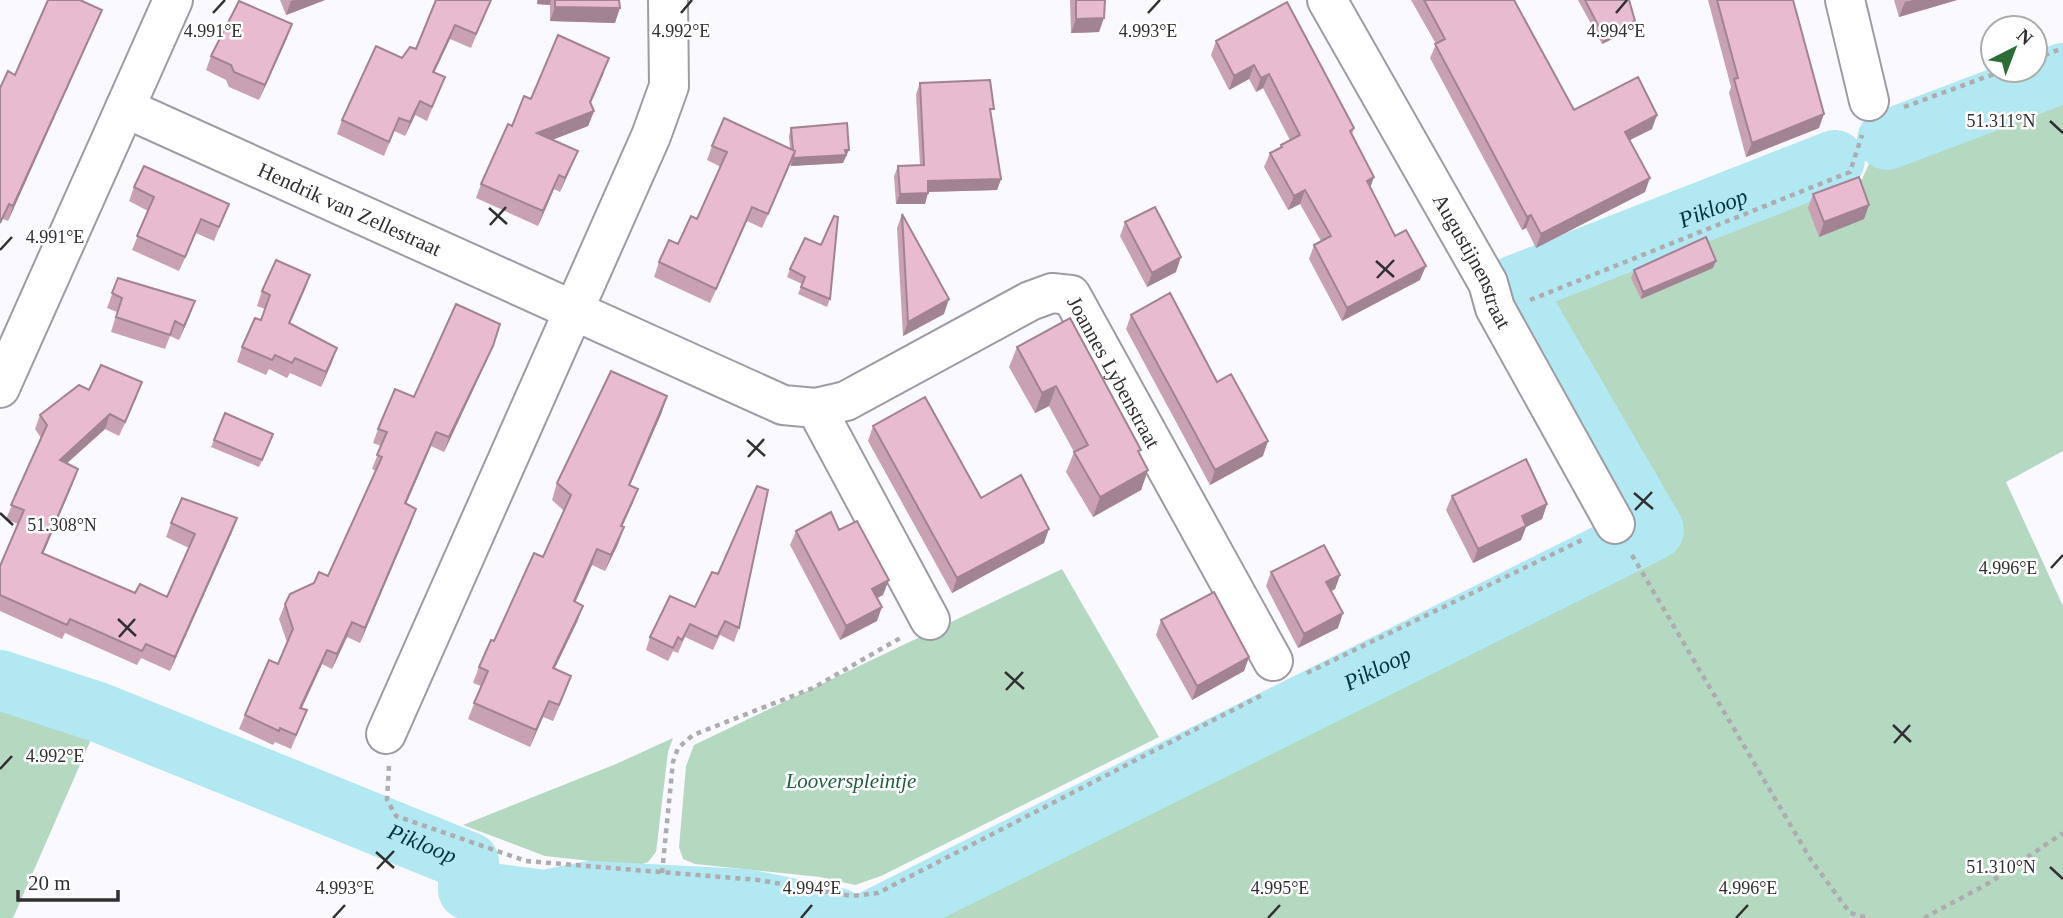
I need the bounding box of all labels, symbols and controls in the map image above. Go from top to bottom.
north arrow [1979,14,2049,84]
text: 4.991°E [184,21,242,41]
text: 4.992°E [652,21,710,41]
text: 4.993°E [1119,21,1177,41]
text: 4.994°E [1587,21,1645,41]
text: N [2013,24,2037,49]
text: 51.311°N [1966,111,2036,131]
street label: Hendrik van Zellestraat [254,158,445,261]
water label: Pikloop [1674,183,1751,233]
street label: Augustijnenstraat [1428,190,1516,333]
text: 4.991°E [26,227,84,247]
street label: Joannes Lybenstraat [1062,292,1165,453]
text: 51.308°N [27,515,97,535]
text: 4.996°E [1979,558,2037,578]
water label: Pikloop [1339,641,1415,696]
text: 4.992°E [26,746,84,766]
park label: Looverspleintje [785,769,916,793]
water label: Pikloop [384,818,460,868]
text: 51.310°N [1966,857,2036,877]
scale bar [18,858,117,902]
text: 20 m [28,871,71,895]
text: 4.993°E [316,878,374,898]
text: 4.994°E [783,878,841,898]
text: 4.995°E [1251,878,1309,898]
text: 4.996°E [1719,878,1777,898]

